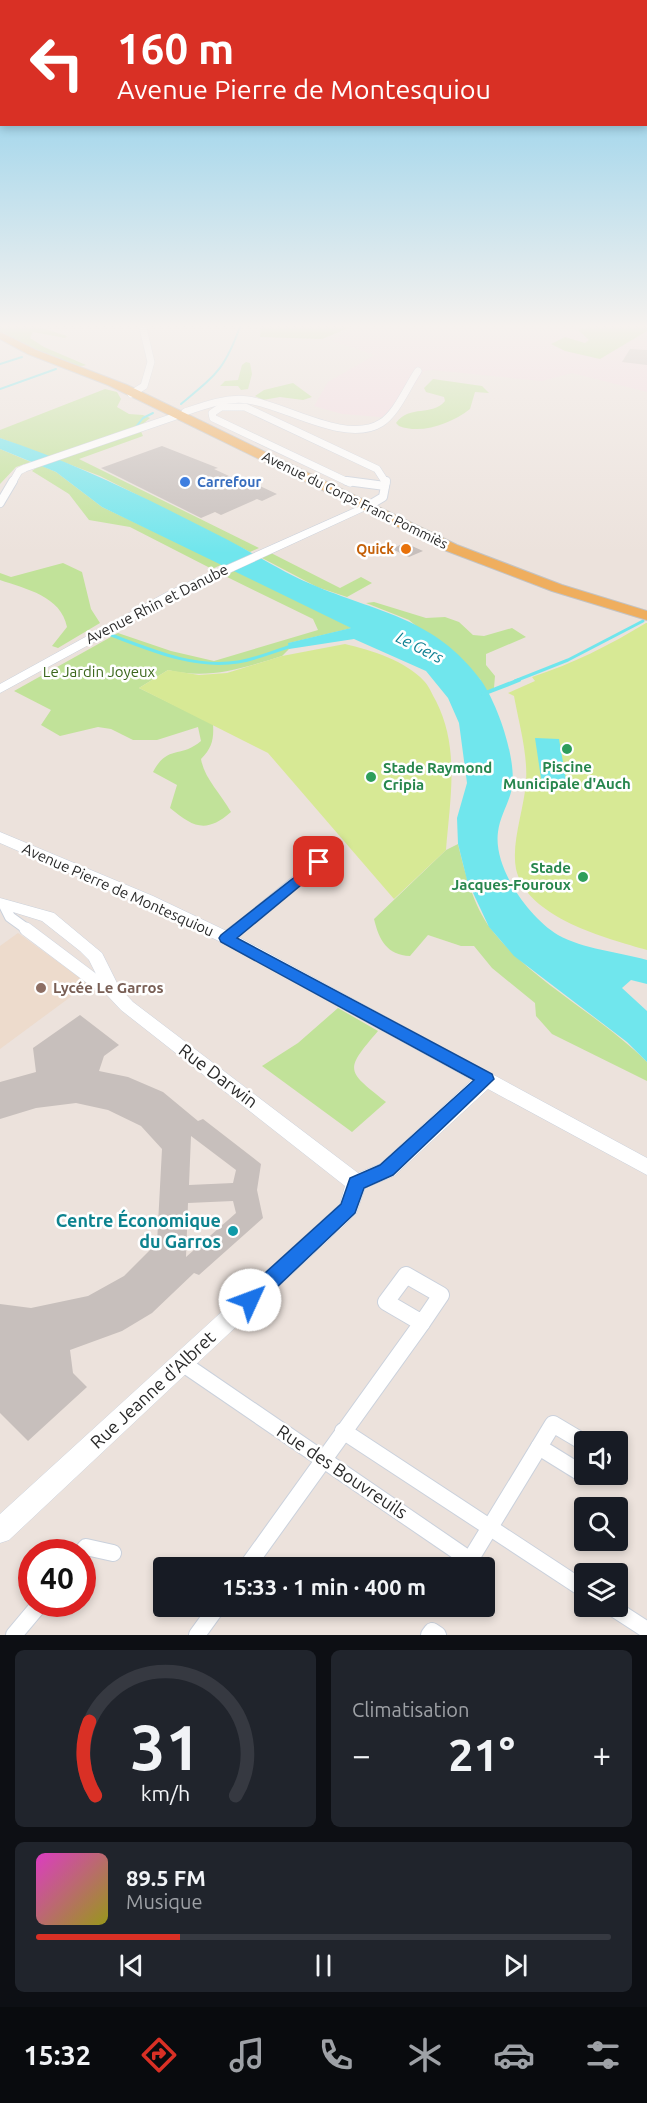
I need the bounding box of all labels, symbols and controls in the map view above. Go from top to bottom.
icon: left [18,24,96,102]
text: 160 m [117,25,234,72]
text: Avenue Pierre de Montesquiou [117,74,491,104]
street label: Avenue du Corps Franc Pommiès [260,448,450,552]
place label: Carrefour [197,474,261,490]
marker: Carrefour [178,475,192,489]
place label: Quick [356,541,394,557]
marker: Quick [399,542,413,556]
street label: Avenue Rhin et Danube [83,560,231,647]
water label: Le Gers [393,628,447,667]
park label: Le Jardin Joyeux [43,663,156,680]
marker: Piscine Municipale d'Auch [560,742,574,756]
place label: Piscine Municipale d'Auch [503,758,631,792]
place label: Stade Raymond Cripia [383,759,492,793]
marker: Stade Raymond Cripia [364,770,378,784]
pin [293,836,344,887]
street label: Avenue Pierre de Montesquiou [20,840,217,940]
icon: arrive [302,845,335,878]
place label: Stade Jacques-Fouroux [451,859,571,893]
marker: Stade Jacques-Fouroux [576,870,590,884]
place label: Lycée Le Garros [53,979,164,996]
marker: Lycée Le Garros [34,981,48,995]
street label: Rue Darwin [175,1039,262,1111]
place label: Centre Économique du Garros [56,1209,221,1251]
marker: Centre Économique du Garros [226,1224,240,1238]
position arrow [218,1268,282,1332]
street label: Rue Jeanne d'Albret [86,1326,219,1452]
street label: Rue des Bouvreuils [274,1420,412,1522]
map controls [574,1431,628,1617]
button: sound [574,1431,628,1485]
button: search [574,1497,628,1551]
speed limit sign: 40 [18,1539,96,1617]
button: layers [574,1563,628,1617]
text: 15:33 · 1 min · 400 m [222,1574,426,1599]
text: Climatisation [352,1698,469,1721]
text: 31 [130,1712,201,1782]
text: 21° [448,1729,515,1780]
text: − [352,1736,371,1773]
text: + [592,1736,611,1773]
text: km/h [141,1781,190,1805]
text: 89.5 FM [126,1865,206,1890]
text: Musique [126,1890,203,1913]
icon: previous [115,1949,148,1982]
icon: pause [307,1949,340,1982]
icon: next [499,1949,532,1982]
icon: directions [138,2034,180,2076]
icon: music [226,2034,268,2076]
icon: phone [315,2034,357,2076]
icon: climate [404,2034,446,2076]
icon: car [493,2034,535,2076]
icon: filters [582,2034,624,2076]
text: 15:32 [23,2040,91,2070]

